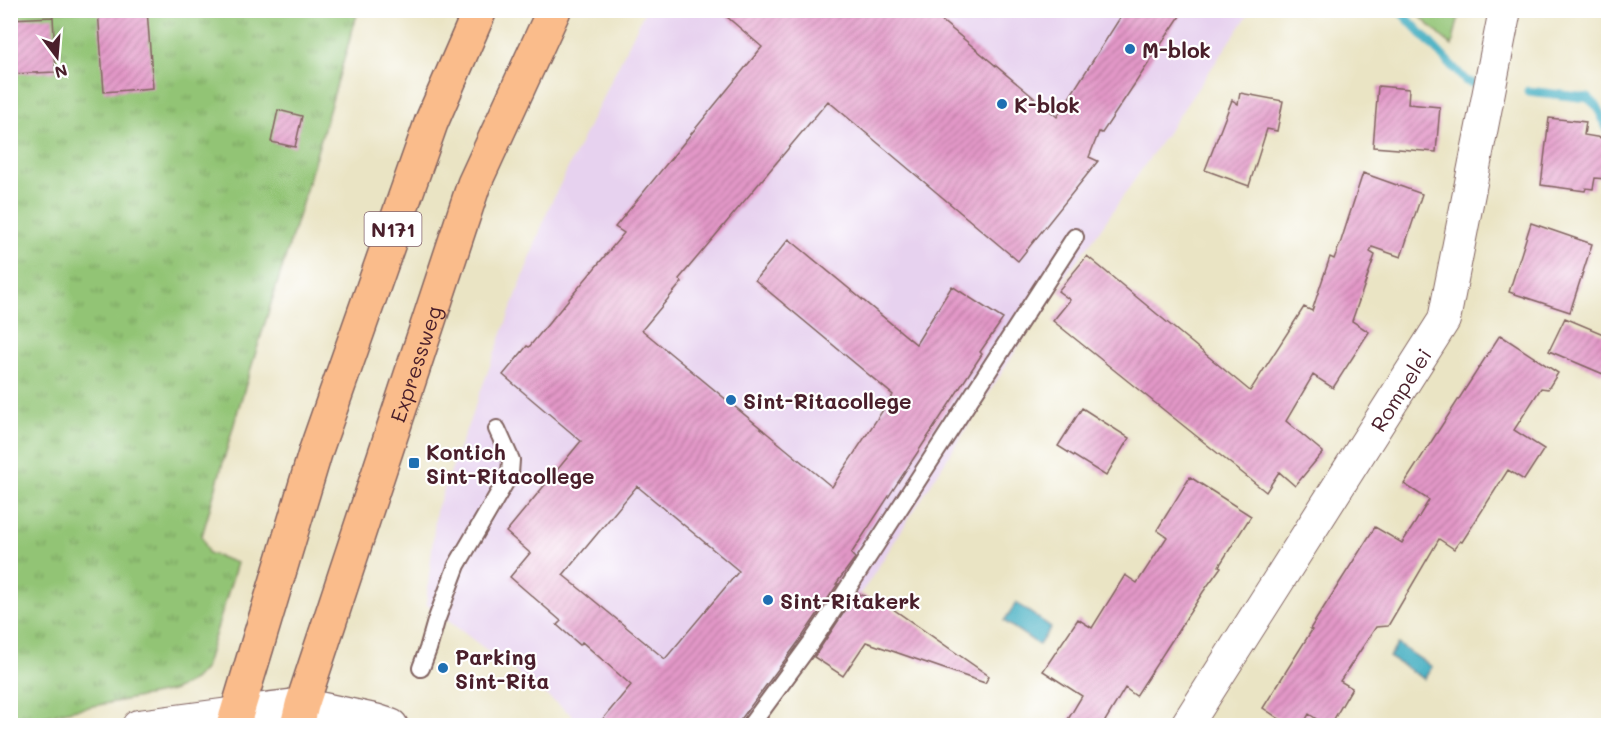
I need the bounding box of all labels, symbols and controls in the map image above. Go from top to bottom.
north arrow [27,27,87,87]
place label: M-blok [1142,36,1211,63]
marker: M-blok [1123,42,1137,56]
text: N [53,60,70,84]
place label: K-blok [1014,91,1080,118]
marker: K-blok [995,97,1009,111]
road number: N171 [364,212,422,246]
street label: Expressweg [383,302,446,425]
street label: Rompelei [1364,343,1436,436]
place label: Sint-Ritacollege [743,387,912,414]
marker: Sint-Ritacollege [724,393,738,407]
place label: Kontich Sint-Ritacollege [426,438,595,489]
marker: Kontich Sint-Ritacollege [407,456,421,470]
place label: Sint-Ritakerk [780,587,920,614]
marker: Sint-Ritakerk [761,593,775,607]
place label: Parking Sint-Rita [455,643,549,694]
marker: Parking Sint-Rita [436,661,450,675]

